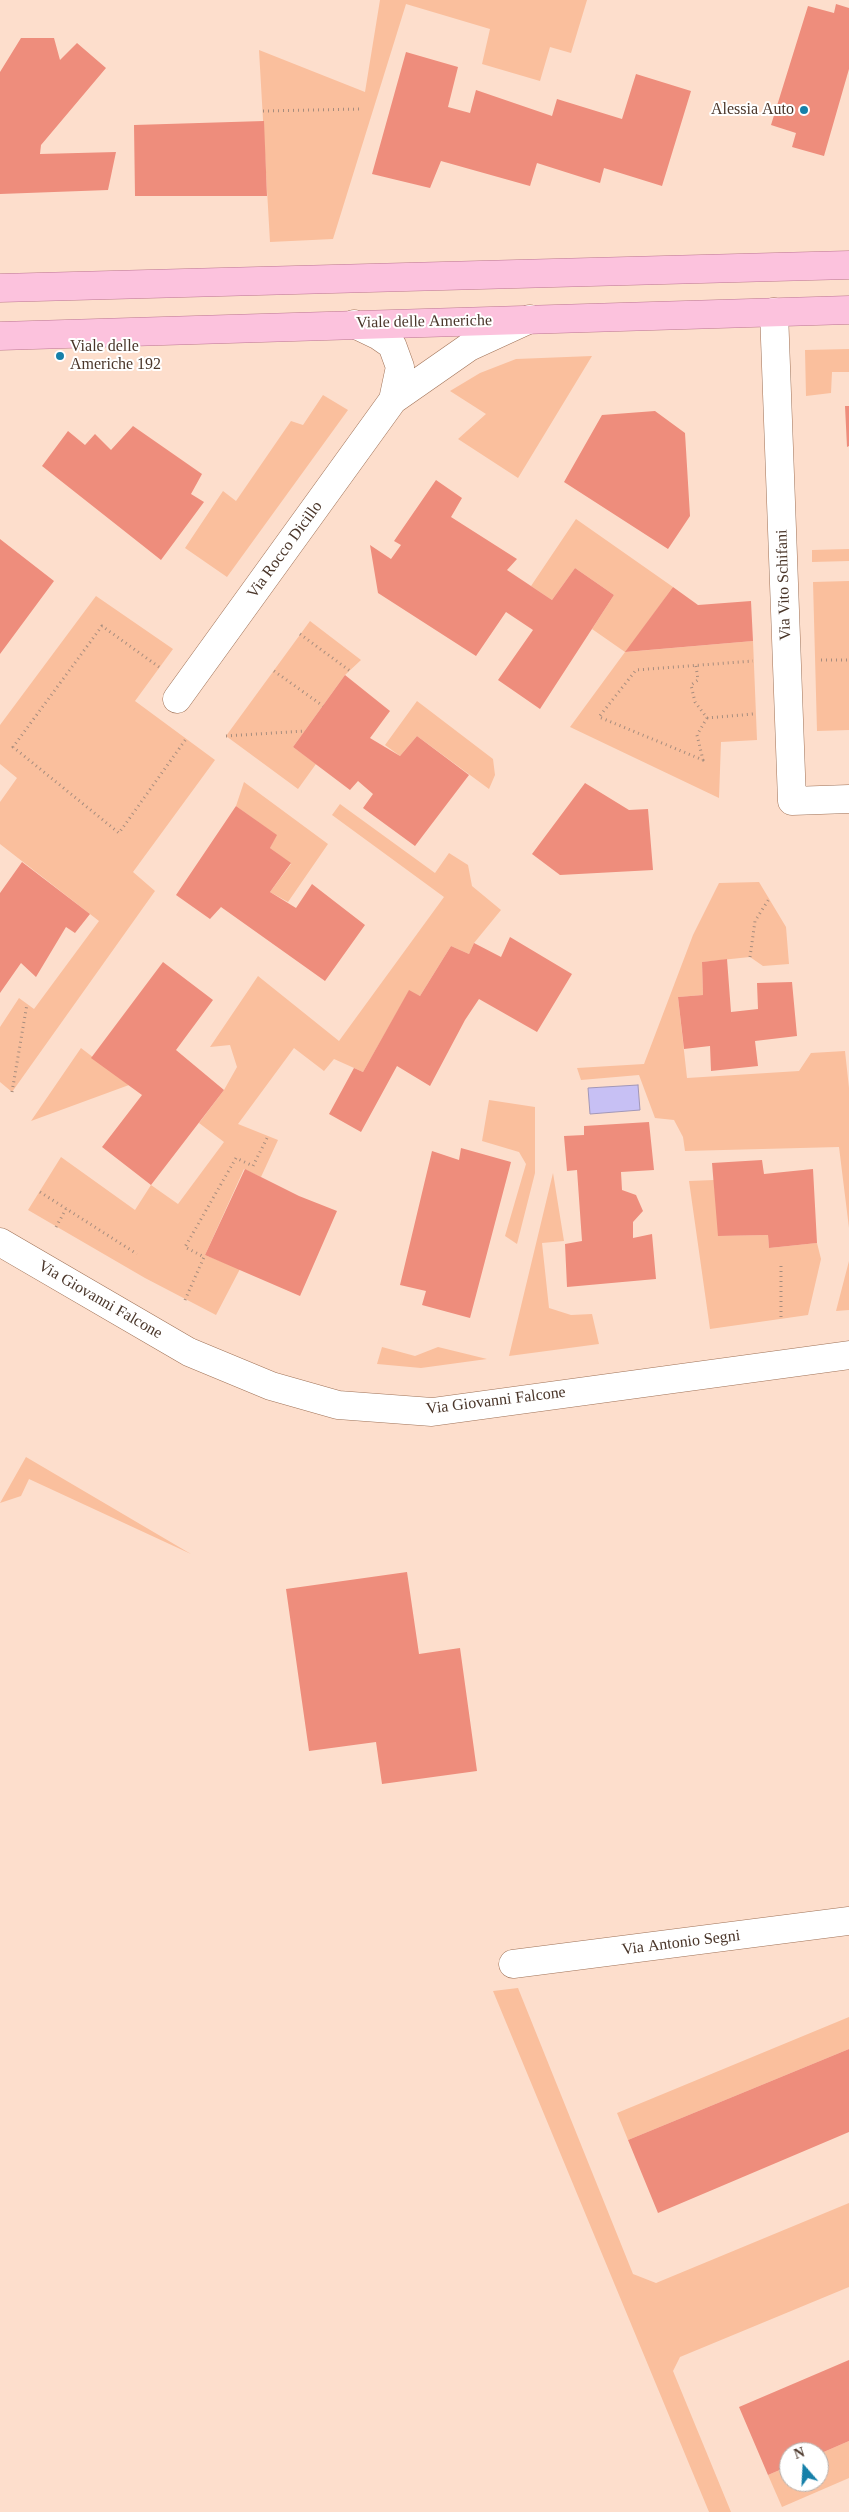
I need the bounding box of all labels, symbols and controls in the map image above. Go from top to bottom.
place label: Alessia Auto [711,100,794,120]
marker: Alessia Auto [798,104,810,116]
street label: Viale delle Americhe [356,311,492,333]
place label: Viale delle Americhe 192 [70,337,161,375]
marker: Viale delle Americhe 192 [54,350,66,362]
street label: Via Rocco Dicillo [243,498,327,602]
street label: Via Vito Schifani [772,529,796,641]
street label: Via Giovanni Falcone [34,1257,166,1343]
street label: Via Giovanni Falcone [425,1383,567,1419]
street label: Via Antonio Segni [621,1926,741,1960]
north arrow [779,2442,829,2492]
text: N [792,2445,807,2462]

